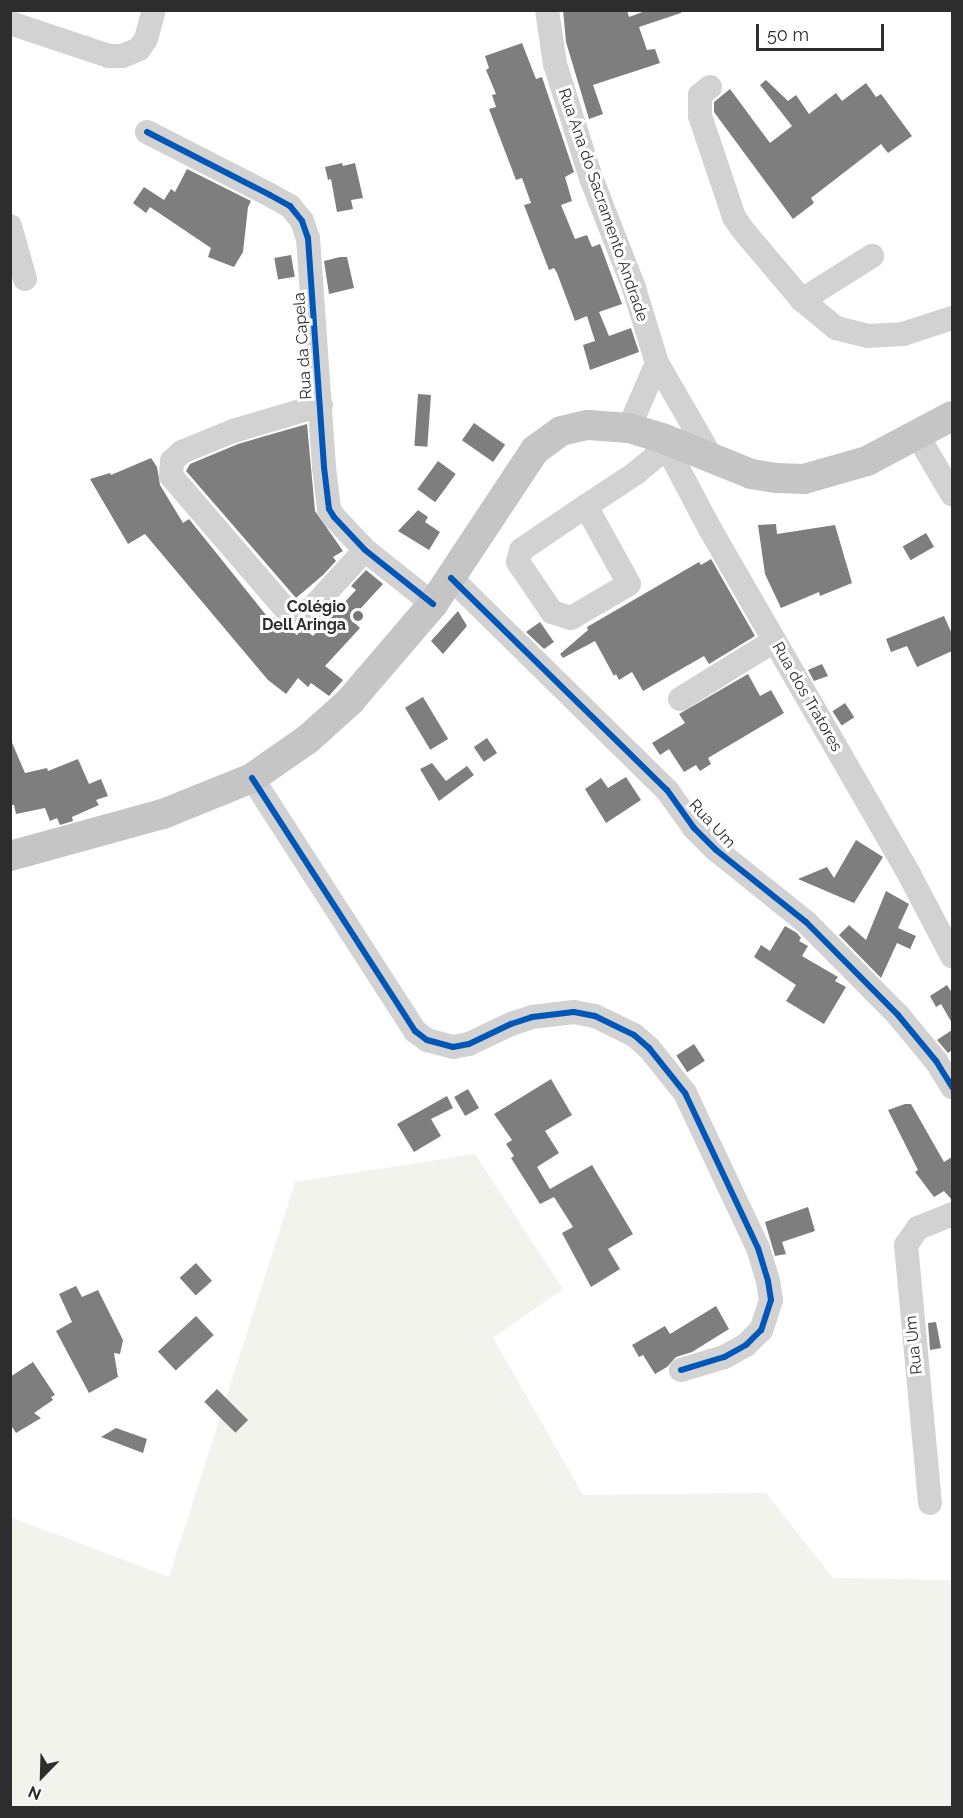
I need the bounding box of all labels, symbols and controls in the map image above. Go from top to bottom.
scale bar [759,12,886,50]
text: 50 m [767,24,809,45]
street label: Rua Ana do Sacramento Andrade [554,85,652,325]
street label: Rua da Capela [290,292,316,400]
place label: Colégio Dell Aringa [261,597,346,635]
marker: Colégio Dell Aringa [351,609,365,623]
street label: Rua dos Tratores [768,639,846,755]
street label: Rua Um [685,796,739,852]
street label: Rua Um [901,1314,927,1376]
north arrow [12,1746,72,1806]
text: N [25,1782,44,1804]

